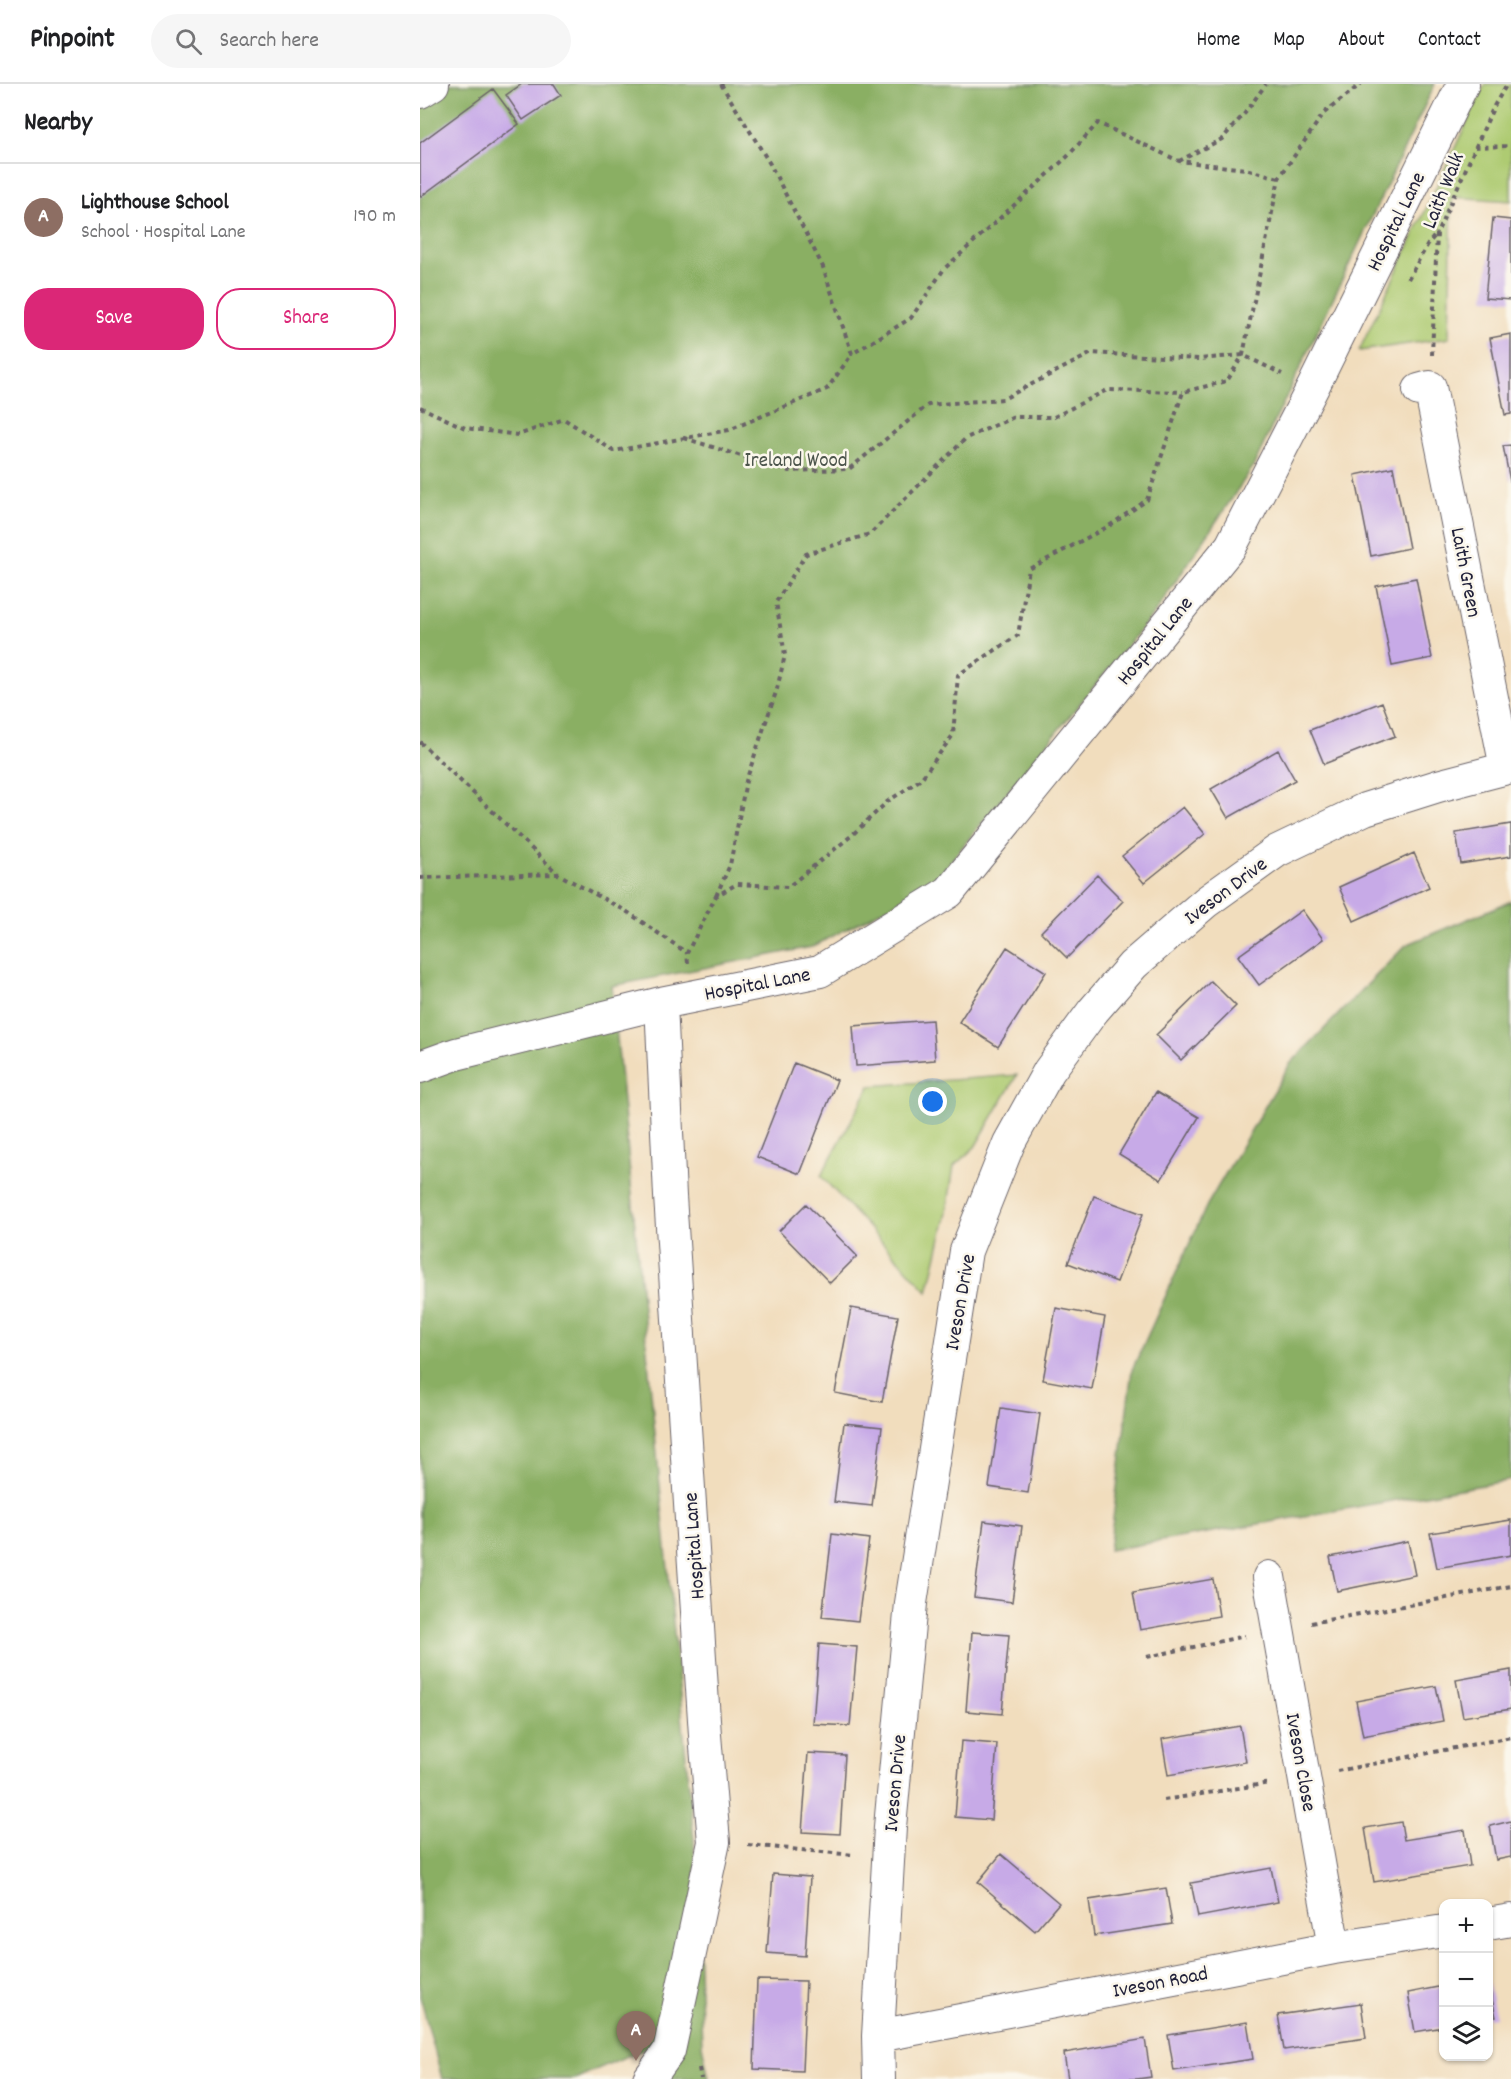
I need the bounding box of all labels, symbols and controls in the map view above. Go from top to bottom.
search box [151,14,571,68]
text: Pinpoint [30,21,115,61]
icon: search [172,25,205,58]
text: Search here [220,26,319,57]
text: Home [1196,26,1240,56]
text: Map [1273,26,1305,56]
text: About [1338,26,1385,56]
text: Contact [1418,26,1481,56]
text: Nearby [24,105,92,142]
street label: Laith Walk [1416,148,1474,234]
street label: Hospital Lane [1361,168,1435,277]
text: Lighthouse School [81,188,229,219]
text: A [38,203,49,231]
text: 190 m [353,203,396,231]
text: School · Hospital Lane [81,219,245,247]
button: Save [24,288,204,350]
button: Share [216,288,396,350]
park label: Ireland Wood [744,447,848,477]
street label: Laith Green [1441,525,1487,620]
street label: Hospital Lane [1111,591,1202,693]
street label: Iveson Drive [1179,851,1275,934]
street label: Hospital Lane [702,961,813,1011]
your location [918,1087,947,1116]
street label: Iveson Drive [939,1252,985,1353]
street label: Hospital Lane [677,1491,715,1600]
street label: Iveson Close [1276,1711,1323,1814]
street label: Iveson Drive [878,1733,916,1833]
map controls [1439,1899,1493,2061]
button: + [1439,1899,1493,1953]
button: − [1439,1953,1493,2007]
street label: Iveson Road [1110,1960,1211,2008]
button: layers [1439,2007,1493,2061]
pin: A [616,2012,656,2061]

